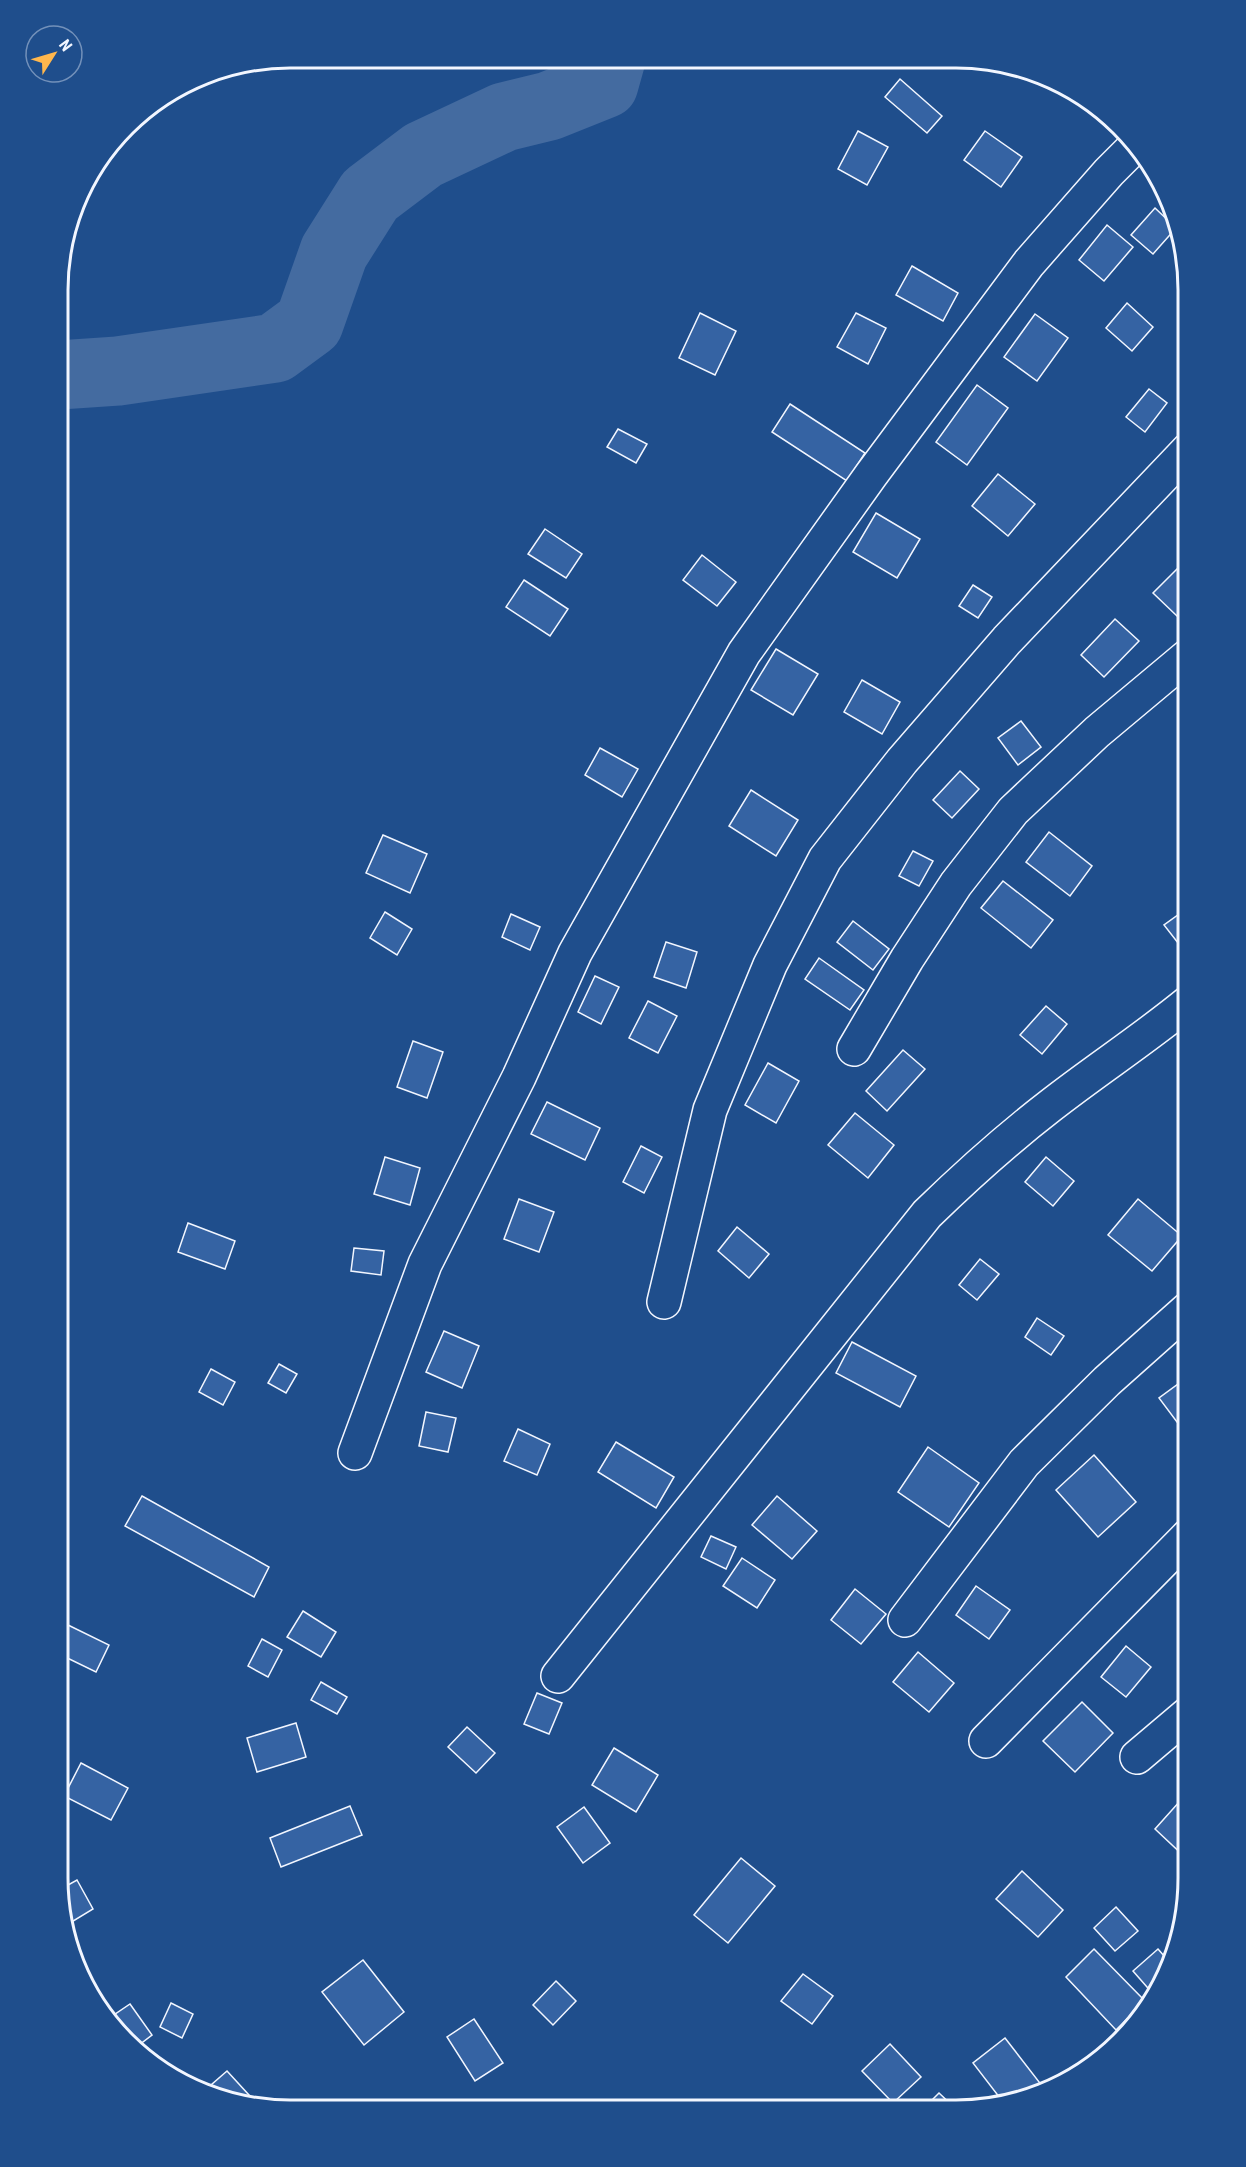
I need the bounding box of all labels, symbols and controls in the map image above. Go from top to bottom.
north arrow [24,24,84,84]
text: N [55,36,76,55]

